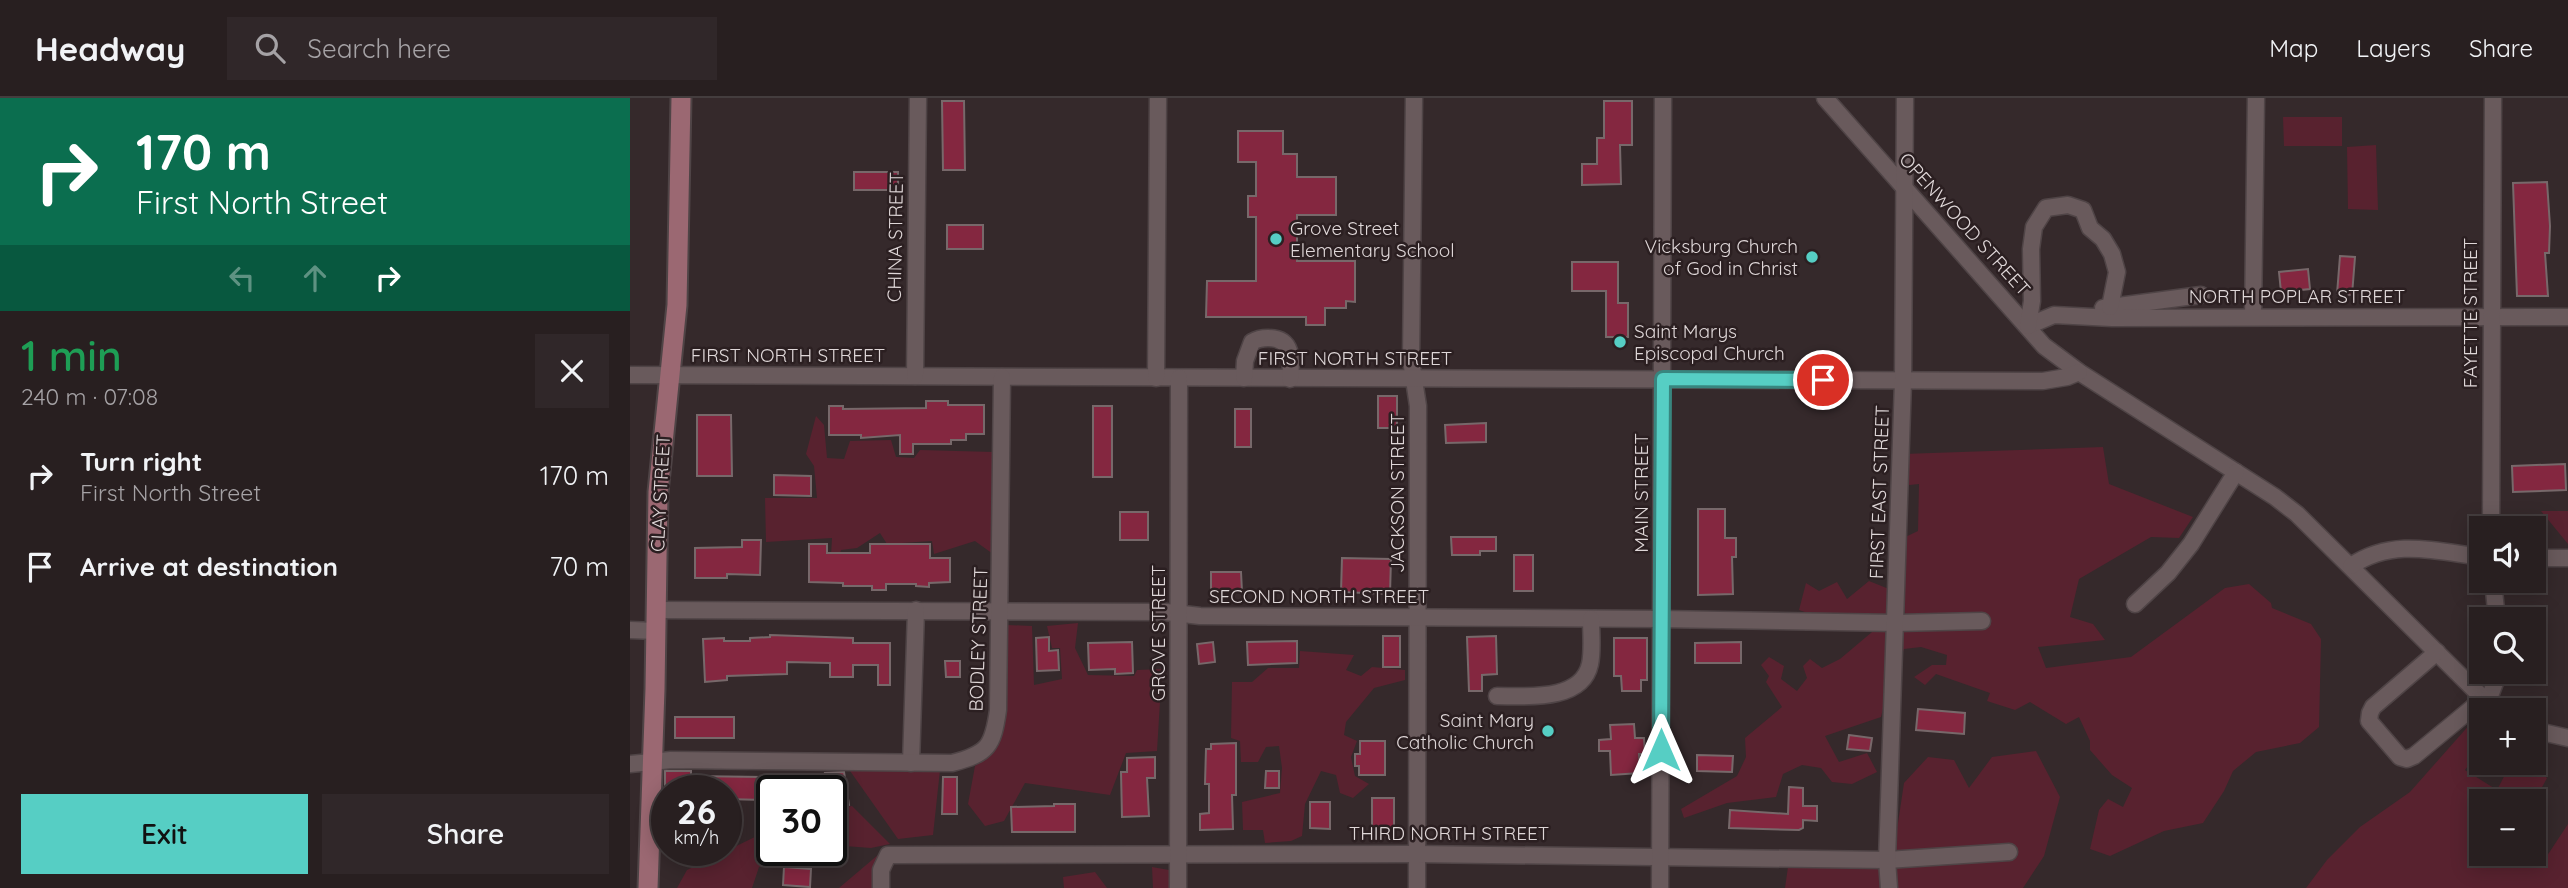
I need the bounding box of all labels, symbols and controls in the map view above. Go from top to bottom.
search box [227,17,717,80]
text: Headway [35,28,185,69]
icon: search [251,29,289,67]
text: Search here [307,32,451,65]
text: Map [2269,33,2318,63]
text: Layers [2356,33,2431,63]
text: Share [2469,33,2533,63]
text: 170 m [136,121,271,182]
icon: right [21,126,112,217]
street label: OPENWOOD STREET [1894,147,2036,301]
street label: CHINA STREET [882,172,908,302]
text: First North Street [136,182,388,222]
place label: Grove Street Elementary School [1290,216,1455,262]
marker: Grove Street Elementary School [1268,231,1284,247]
place label: Vicksburg Church of God in Christ [1645,234,1798,280]
street label: FAYETTE STREET [2458,238,2482,388]
marker: Vicksburg Church of God in Christ [1804,249,1820,265]
icon: left [223,259,261,297]
icon: ahead [296,259,334,297]
icon: right [369,259,407,297]
street label: NORTH POPLAR STREET [2189,284,2405,308]
place label: Saint Marys Episcopal Church [1634,319,1785,365]
text: 1 min [21,329,122,382]
button: close [535,334,609,408]
marker: Saint Marys Episcopal Church [1612,334,1628,350]
street label: FIRST NORTH STREET [691,343,885,367]
street label: FIRST NORTH STREET [1258,346,1452,370]
pin [1793,350,1853,410]
icon: arrive [1804,361,1842,399]
text: 240 m · 07:08 [21,382,158,411]
street label: FIRST EAST STREET [1864,405,1894,579]
street label: JACKSON STREET [1385,413,1409,573]
street label: MAIN STREET [1629,433,1653,553]
street label: CLAY STREET [645,434,675,552]
text: Turn right [80,445,202,478]
icon: right [21,457,59,495]
text: 170 m [540,459,609,492]
text: First North Street [80,478,261,507]
map controls [2469,516,2546,866]
button: sound [2469,516,2546,593]
icon: arrive [21,548,59,586]
text: Arrive at destination [80,550,338,583]
text: 70 m [549,550,609,583]
street label: GROVE STREET [1146,565,1170,701]
street label: BODLEY STREET [963,566,993,712]
street label: SECOND NORTH STREET [1209,584,1429,608]
button: search [2469,607,2546,684]
button: + [2469,698,2546,775]
place label: Saint Mary Catholic Church [1396,708,1534,754]
position arrow [1624,713,1698,787]
marker: Saint Mary Catholic Church [1540,723,1556,739]
speed limit sign: 30 [756,775,847,866]
text: 26 [677,789,716,833]
button: − [2469,789,2546,866]
button: Exit [21,794,308,874]
button: Share [322,794,609,874]
street label: THIRD NORTH STREET [1349,821,1549,845]
text: km/h [674,826,719,849]

